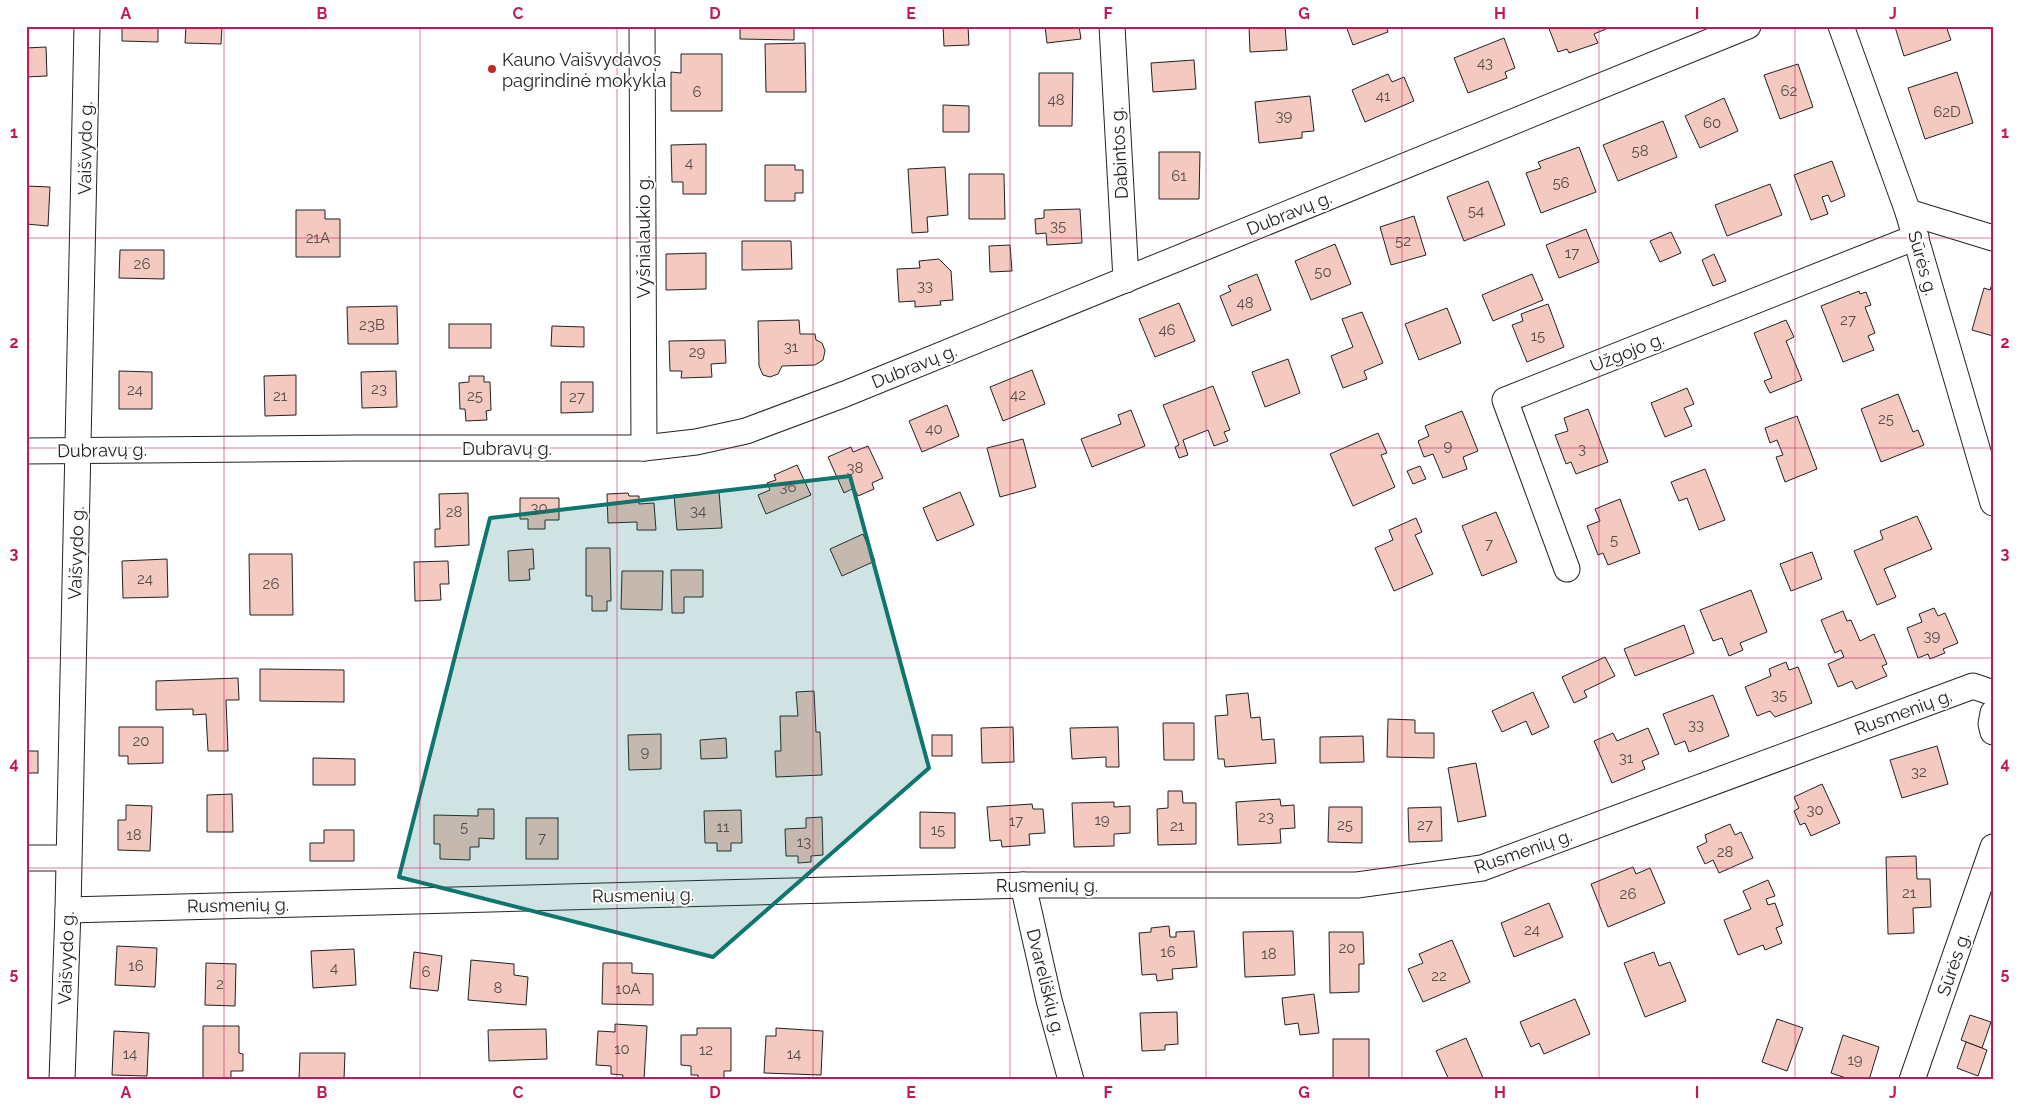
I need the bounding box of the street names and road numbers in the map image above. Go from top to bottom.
street label: Vaišvydo g. [74,101,96,195]
street label: Dabintos g. [1106,106,1132,200]
street label: Vyšnialaukio g. [633,175,654,299]
street label: Dubravų g. [1243,186,1335,240]
street label: Sūrės g. [1904,228,1942,298]
street label: Užgojo g. [1587,328,1667,376]
street label: Dubravų g. [868,339,960,393]
street label: Dubravų g. [462,438,552,459]
street label: Dubravų g. [57,439,147,461]
street label: Vaišvydo g. [64,506,88,600]
street label: Rusmenių g. [1851,685,1955,739]
street label: Rusmenių g. [1471,824,1575,878]
street label: Rusmenių g. [996,875,1098,896]
street label: Rusmenių g. [592,884,694,906]
street label: Rusmenių g. [187,894,289,916]
street label: Vaišvydo g. [54,911,78,1005]
street label: Dvareliškių g. [1023,926,1069,1038]
street label: Sūrės g. [1932,929,1974,999]

